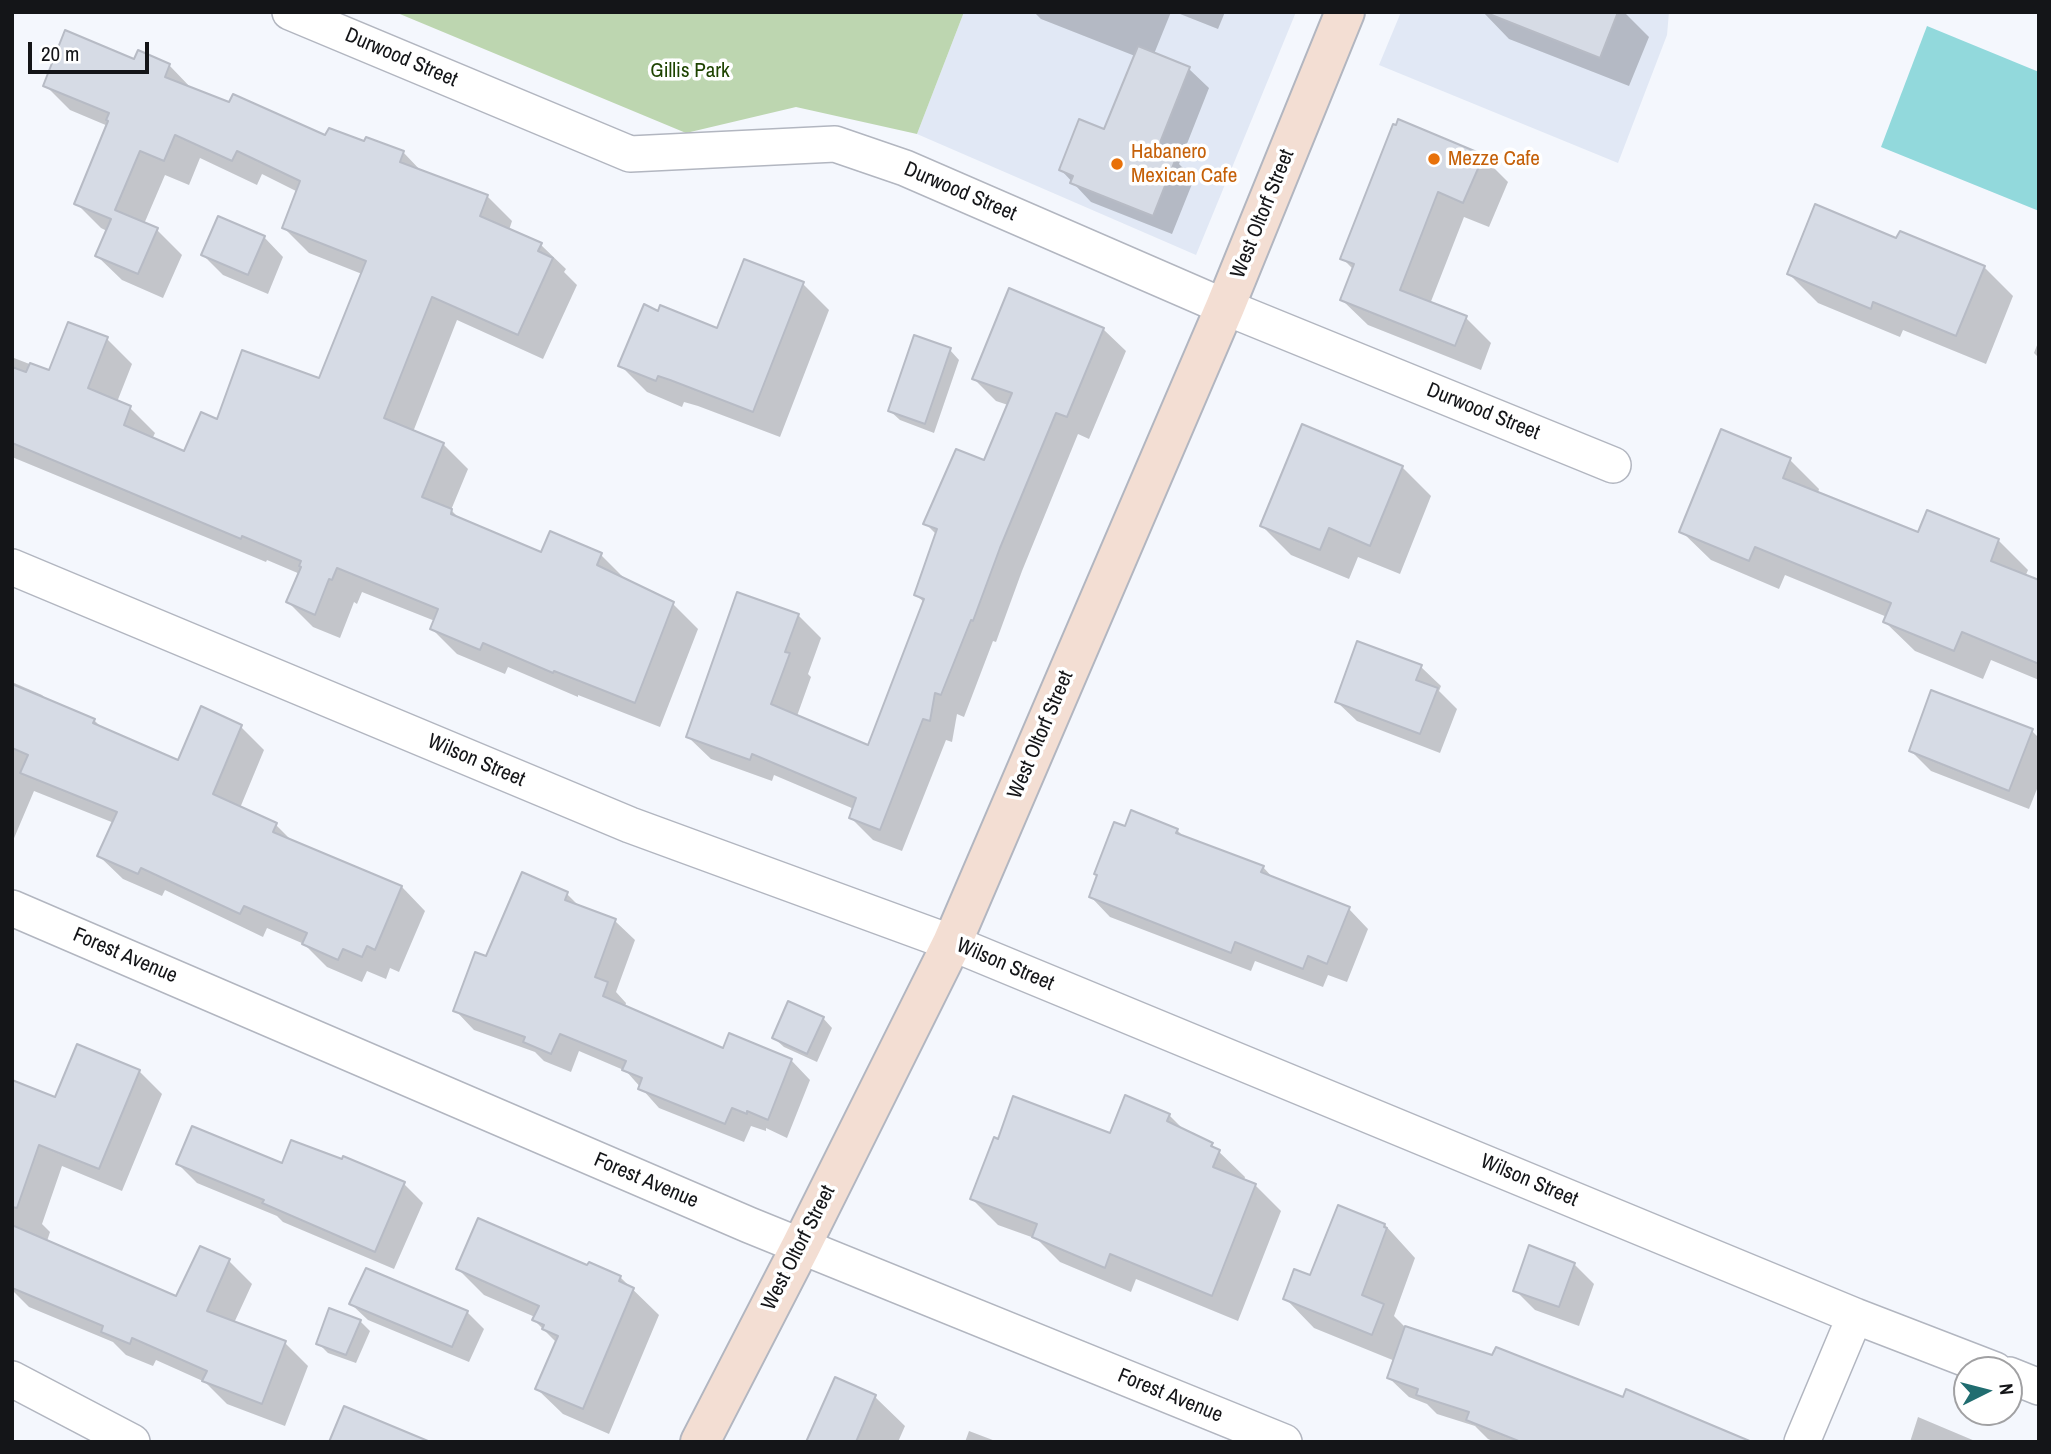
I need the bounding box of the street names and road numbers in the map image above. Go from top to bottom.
street label: Durwood Street [341,23,461,93]
street label: West Oltorf Street [1226,146,1300,282]
street label: Durwood Street [900,157,1020,227]
street label: Durwood Street [1423,378,1543,446]
street label: West Oltorf Street [1003,667,1079,803]
street label: Wilson Street [424,729,528,793]
street label: Forest Avenue [69,923,181,989]
street label: Wilson Street [953,933,1057,997]
street label: Forest Avenue [590,1148,702,1214]
street label: Wilson Street [1477,1149,1581,1213]
street label: West Oltorf Street [757,1181,841,1315]
street label: Forest Avenue [1114,1364,1226,1428]

